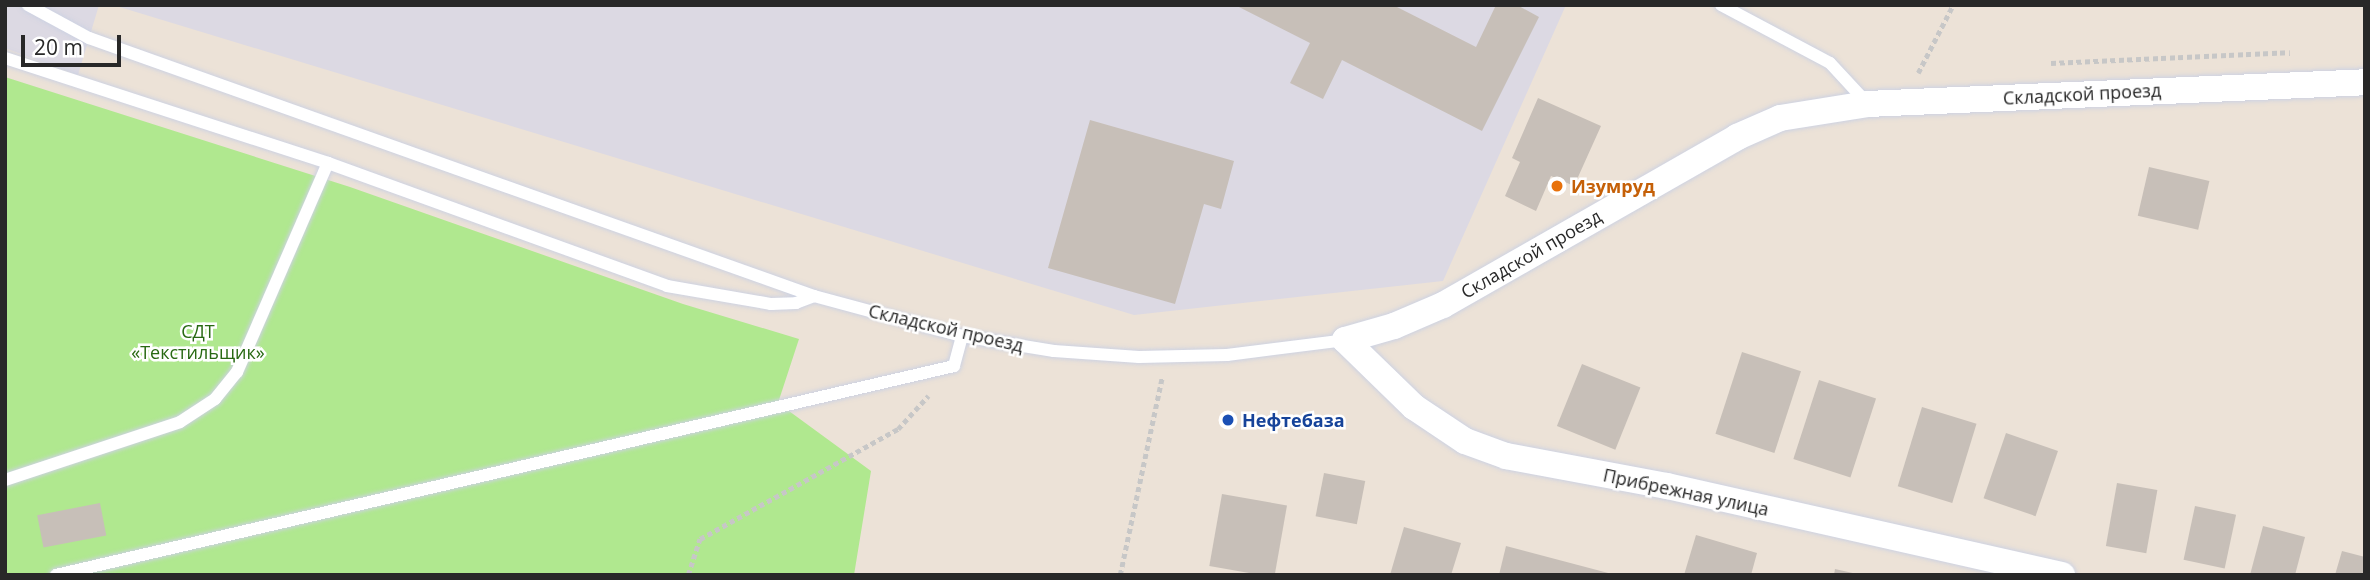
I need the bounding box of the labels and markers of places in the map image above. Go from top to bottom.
place label: Изумруд [1571,175,1655,197]
marker: Изумруд [1549,178,1565,194]
place label: Нефтебаза [1242,409,1345,431]
marker: Нефтебаза [1220,412,1236,428]

